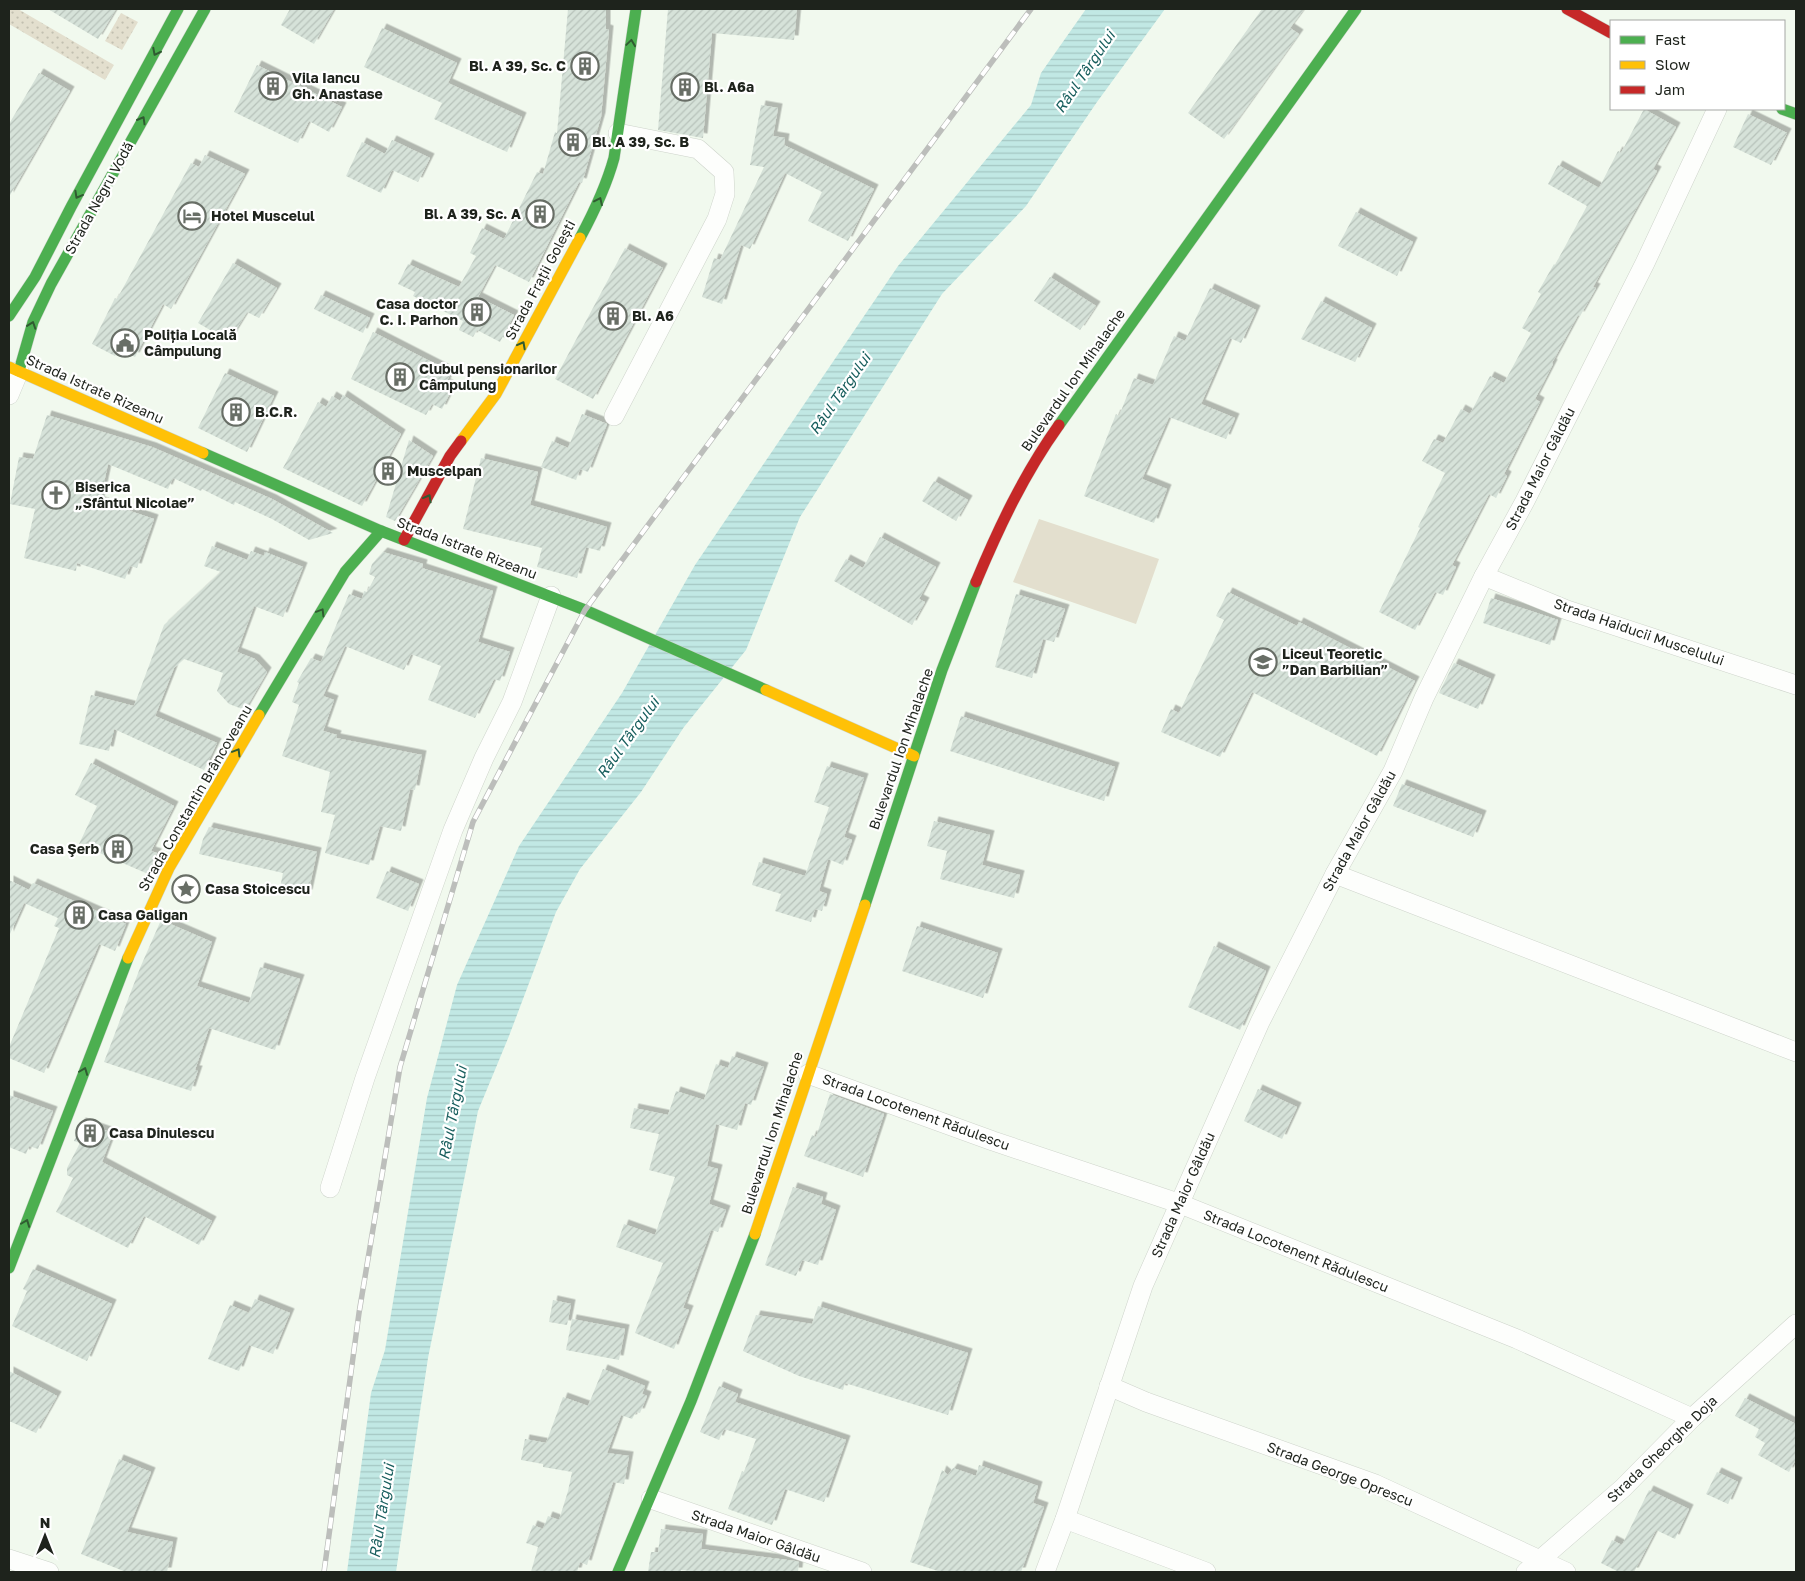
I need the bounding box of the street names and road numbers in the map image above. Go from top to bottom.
street label: Strada Negru Vodă [61,139,136,257]
street label: Strada Frații Golești [501,217,578,343]
street label: Bulevardul Ion Mihalache [1017,305,1128,454]
street label: Strada Istrate Rizeanu [24,351,167,427]
street label: Strada Maior Gâldău [1501,404,1578,533]
street label: Strada Istrate Rizeanu [395,513,540,582]
street label: Strada Haiducii Muscelului [1552,594,1727,669]
street label: Bulevardul Ion Mihalache [865,666,936,832]
street label: Strada Constantin Brâncoveanu [134,701,255,894]
street label: Strada Maior Gâldău [1318,767,1399,894]
street label: Bulevardul Ion Mihalache [737,1050,806,1216]
street label: Strada Locotenent Rădulescu [820,1070,1012,1153]
street label: Strada Maior Gâldău [1147,1129,1218,1260]
street label: Strada Locotenent Rădulescu [1201,1206,1391,1296]
street label: Strada Gheorghe Doja [1603,1392,1720,1506]
street label: Strada George Oprescu [1265,1438,1416,1509]
street label: Strada Maior Gâldău [689,1505,823,1566]

